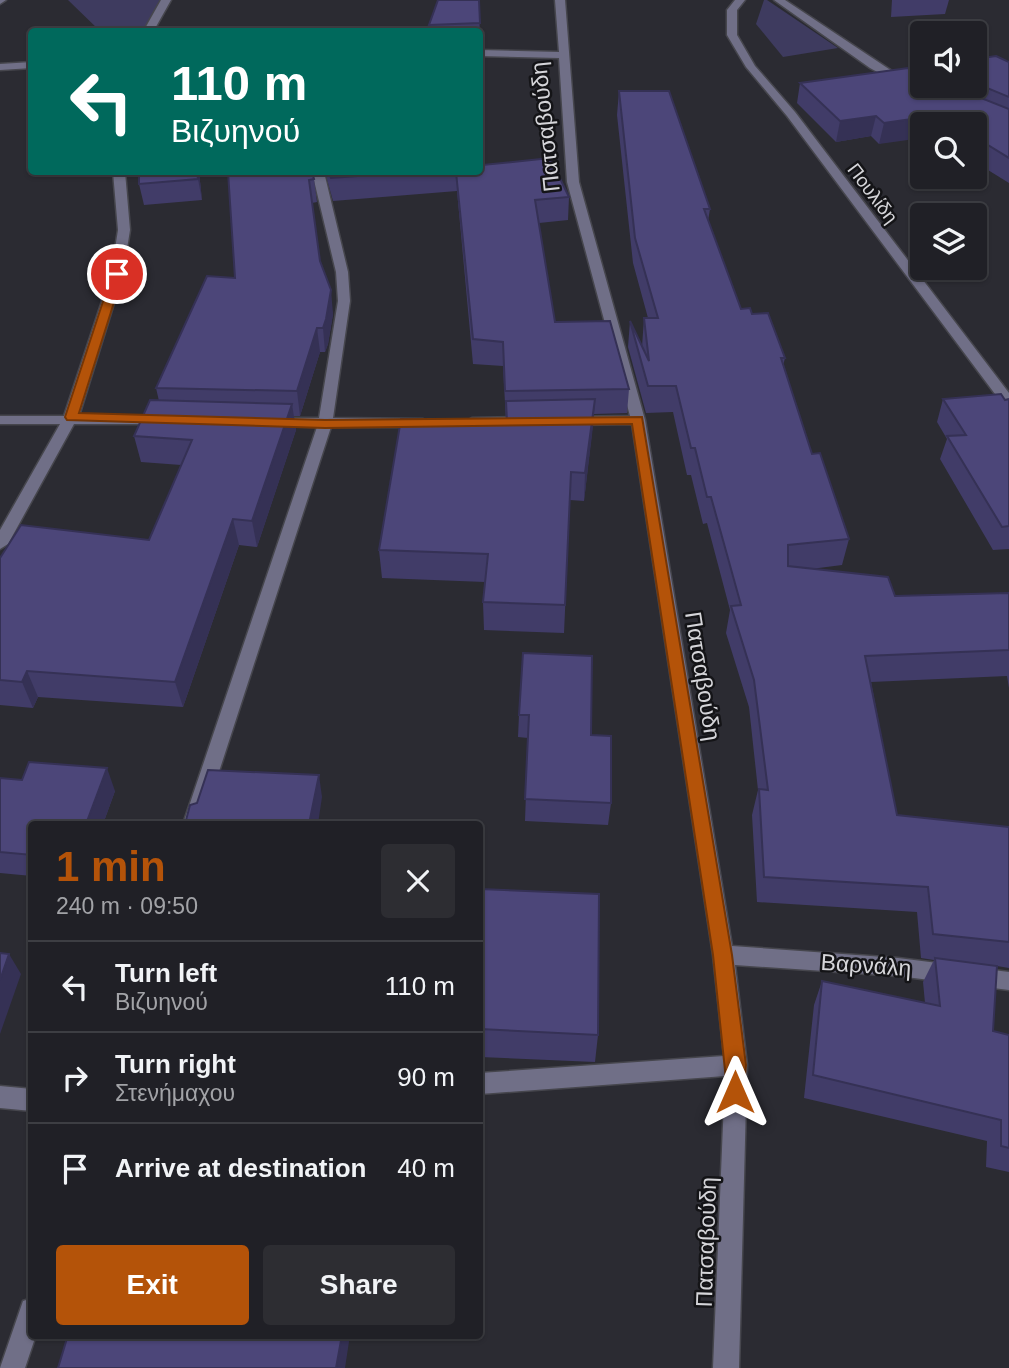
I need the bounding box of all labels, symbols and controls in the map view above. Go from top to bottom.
map controls [910,21,987,280]
button: sound [910,21,987,98]
icon: left [56,56,147,147]
text: 110 m [171,56,307,110]
street label: Πατσαβούδη [525,61,565,193]
button: search [910,112,987,189]
text: Βιζυηνού [171,113,300,149]
street label: Πουλίδη [843,159,902,227]
button: layers [910,203,987,280]
pin [87,244,147,304]
icon: arrive [98,255,136,293]
street label: Πατσαβούδη [680,610,726,742]
text: 1 min [56,843,166,890]
button: close [381,844,455,918]
text: 240 m · 09:50 [56,893,198,919]
street label: Βαρνάλη [820,949,912,981]
text: Turn left [115,958,217,988]
icon: left [56,968,94,1006]
text: 110 m [385,971,455,1001]
text: Βιζυηνού [115,989,208,1015]
text: Turn right [115,1049,236,1079]
position arrow [698,1055,772,1129]
icon: right [56,1059,94,1097]
text: 90 m [397,1062,455,1092]
text: Στενήμαχου [115,1080,235,1106]
icon: arrive [56,1150,94,1188]
text: Arrive at destination [115,1153,366,1183]
text: 40 m [397,1153,455,1183]
street label: Πατσαβούδη [691,1176,721,1308]
button: Exit [56,1245,249,1325]
button: Share [263,1245,455,1325]

